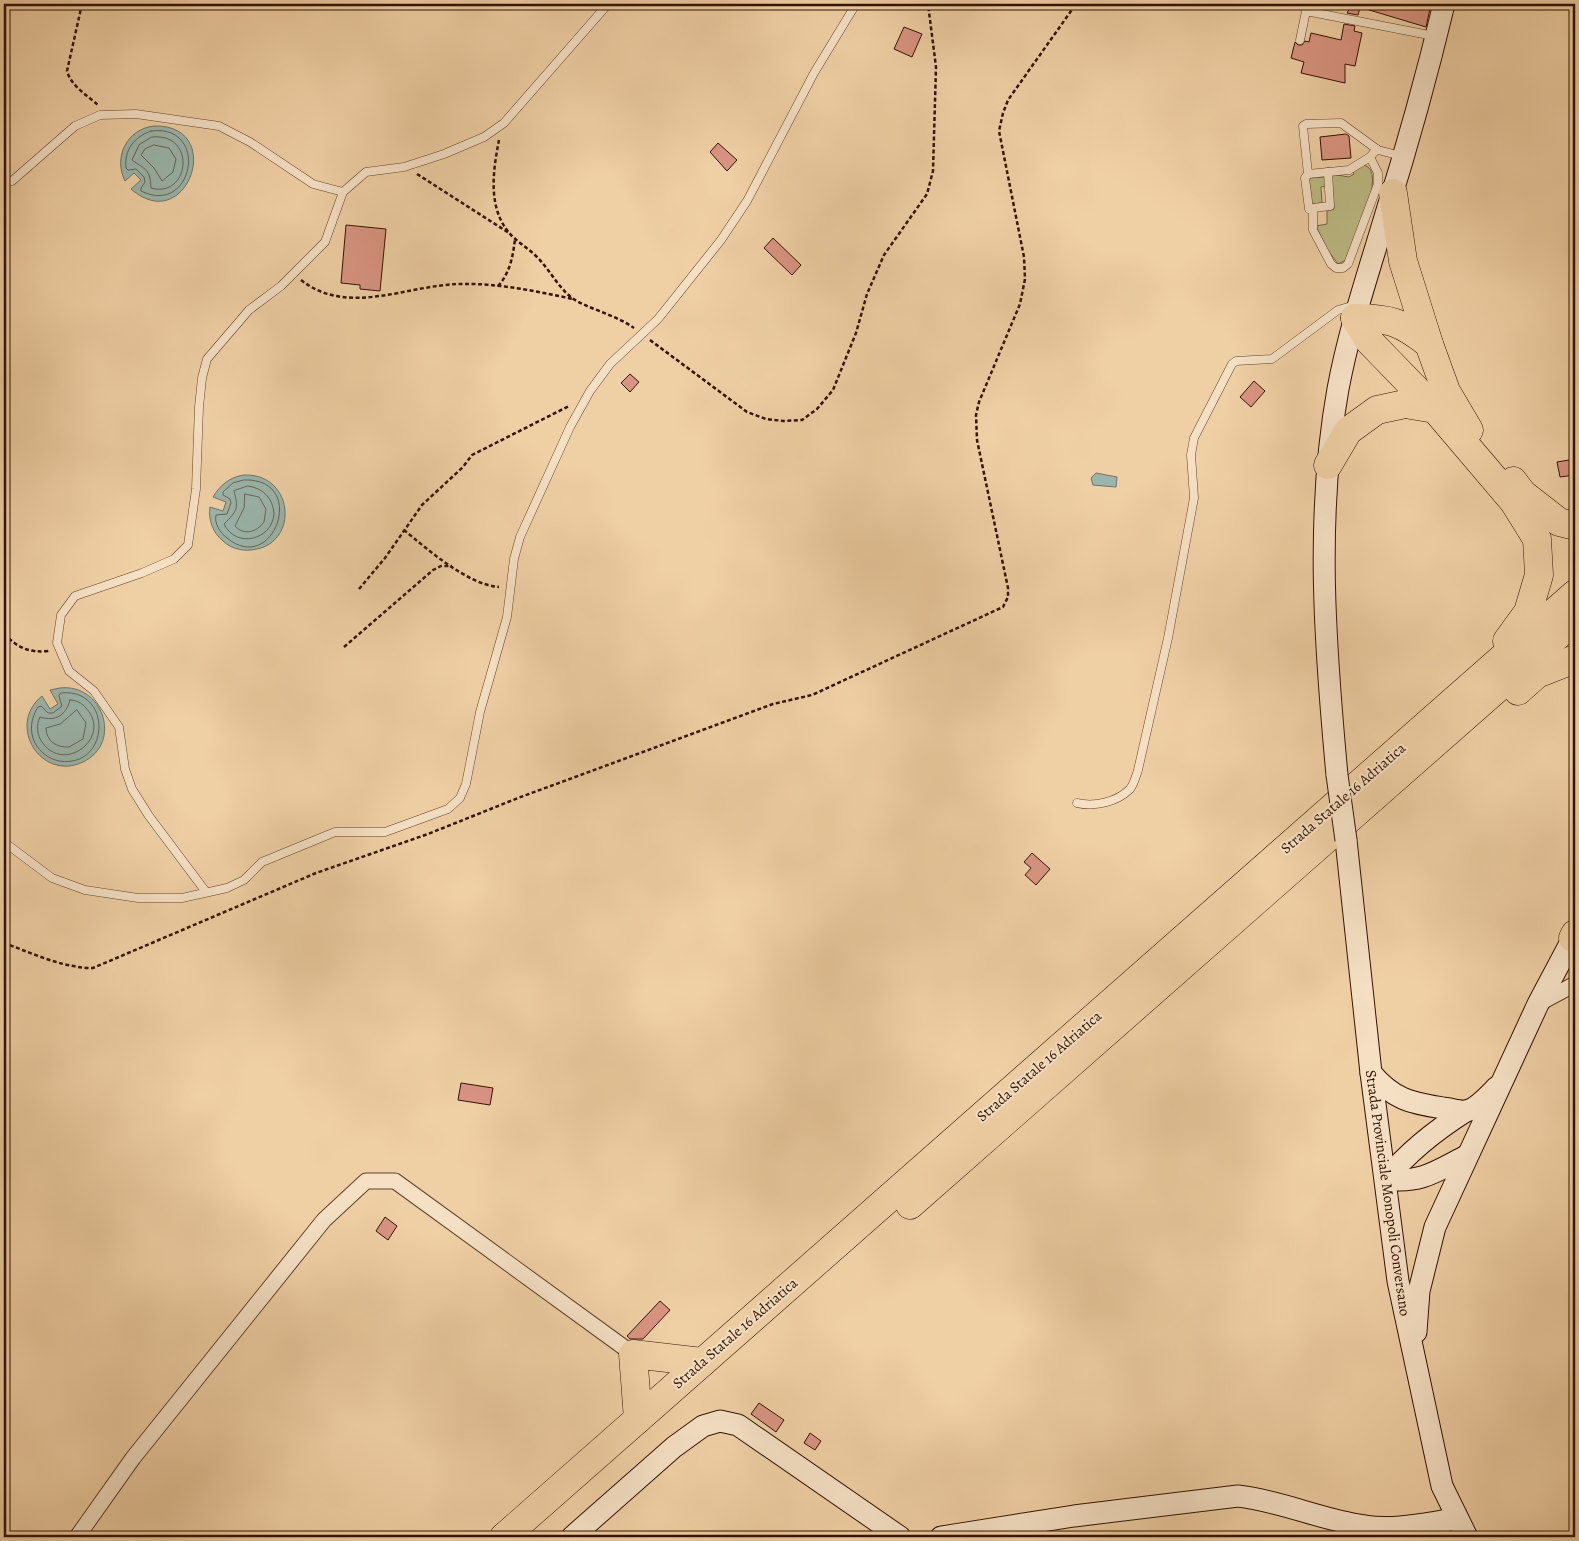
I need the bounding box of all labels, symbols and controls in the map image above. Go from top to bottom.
street label: Strada Statale 16 Adriatica [1276,738,1410,858]
street label: Strada Statale 16 Adriatica [972,1006,1106,1126]
street label: Strada Provinciale Monopoli Conversano [1361,1069,1415,1317]
street label: Strada Statale 16 Adriatica [668,1273,802,1393]

